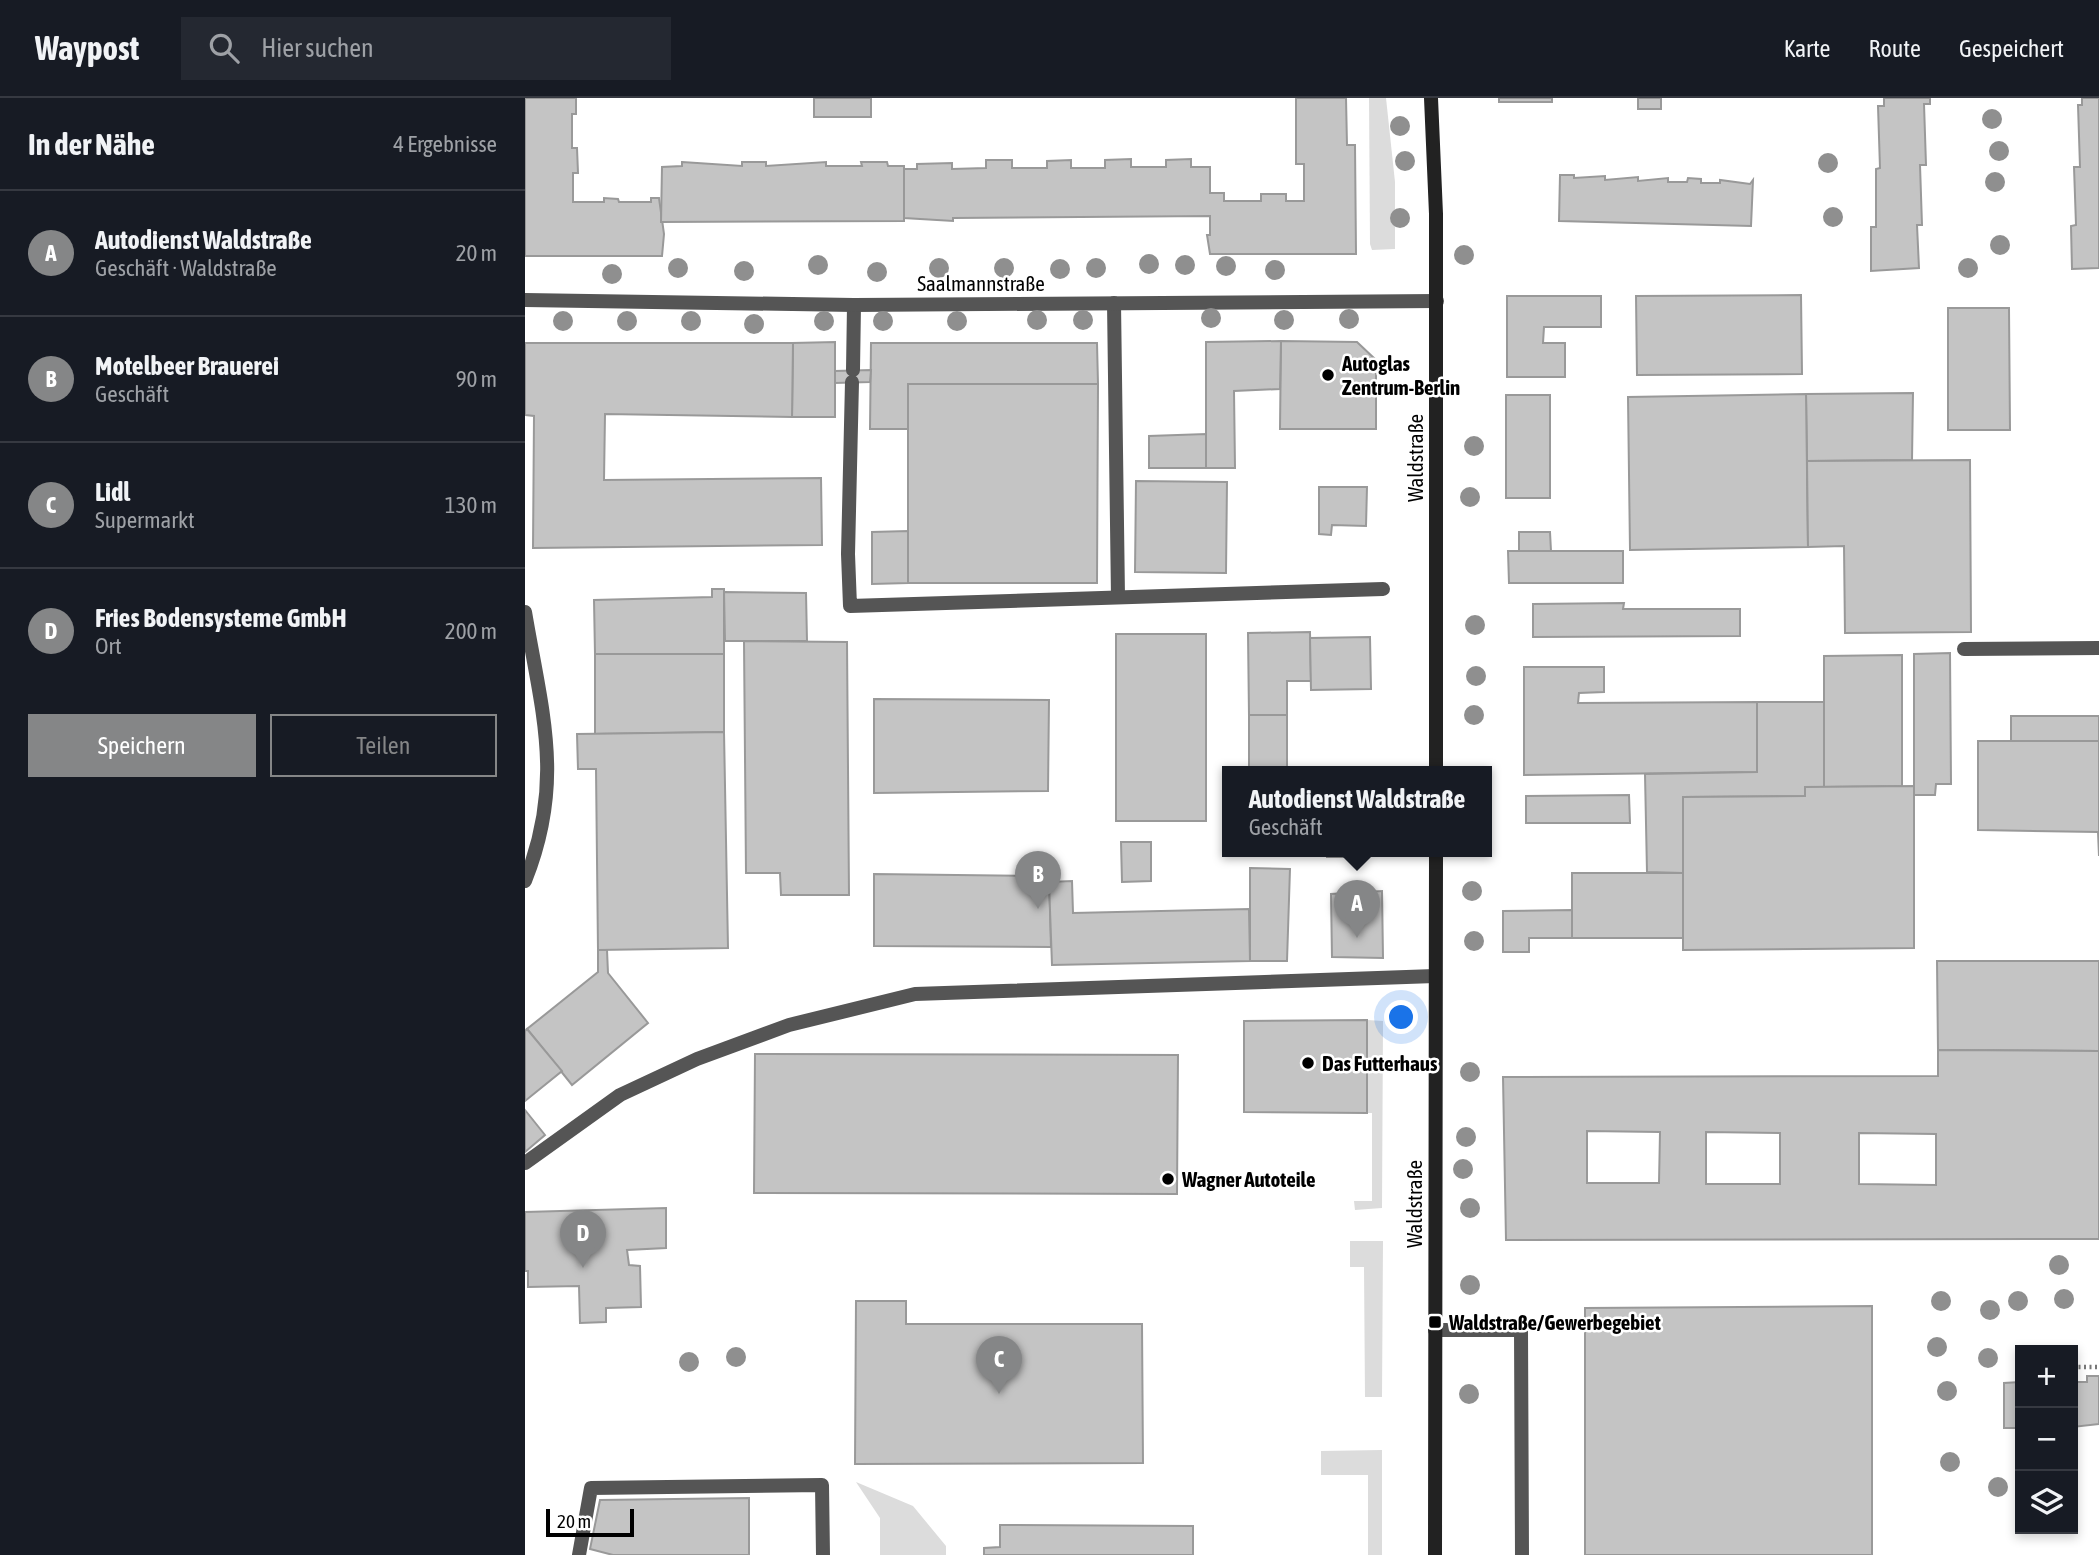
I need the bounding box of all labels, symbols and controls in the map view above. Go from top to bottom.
search box [181,17,671,80]
text: Waypost [35,29,139,67]
icon: search [205,29,243,67]
text: Hier suchen [261,33,374,63]
text: Karte [1784,35,1830,62]
text: Route [1868,35,1921,62]
text: Gespeichert [1959,35,2064,62]
text: In der Nähe [28,127,155,161]
text: 4 Ergebnisse [393,131,497,157]
text: Autodienst Waldstraße [95,225,312,255]
text: A [45,240,57,266]
text: 20 m [456,240,497,266]
text: Geschäft · Waldstraße [95,255,277,281]
street label: Saalmannstraße [917,271,1045,295]
text: Motelbeer Brauerei [95,351,279,381]
place label: Autoglas Zentrum-Berlin [1341,351,1460,399]
text: B [46,366,56,392]
text: 90 m [456,366,497,392]
marker: Autoglas Zentrum-Berlin [1320,367,1336,383]
text: Geschäft [95,381,169,407]
street label: Waldstraße [1403,414,1427,502]
text: Lidl [95,477,130,507]
text: C [46,492,56,518]
text: 130 m [445,492,497,518]
text: Supermarkt [95,507,195,533]
text: Fries Bodensysteme GmbH [95,603,347,633]
text: D [45,618,57,644]
text: 200 m [445,618,497,644]
text: Ort [95,633,122,659]
button: Speichern [28,714,256,777]
button: Teilen [270,714,497,777]
popup [1222,766,1492,857]
text: Autodienst Waldstraße [1249,784,1465,814]
text: Geschäft [1249,814,1323,840]
pin: B [1015,851,1061,909]
pin: A [1334,880,1380,938]
your location [1384,1000,1418,1034]
place label: Das Futterhaus [1322,1051,1438,1075]
marker: Das Futterhaus [1300,1055,1316,1071]
street label: Waldstraße [1402,1160,1426,1248]
place label: Wagner Autoteile [1181,1167,1315,1191]
marker: Wagner Autoteile [1160,1171,1176,1187]
pin: D [560,1210,606,1268]
place label: Waldstraße/Gewerbegebiet [1448,1310,1661,1334]
marker: Waldstraße/Gewerbegebiet [1427,1314,1443,1330]
pin: C [976,1336,1022,1394]
map controls [2015,1345,2078,1534]
button: + [2015,1345,2078,1408]
button: − [2015,1408,2078,1471]
button: layers [2015,1471,2078,1534]
scale bar [546,1506,633,1538]
text: 20 m [557,1510,591,1532]

